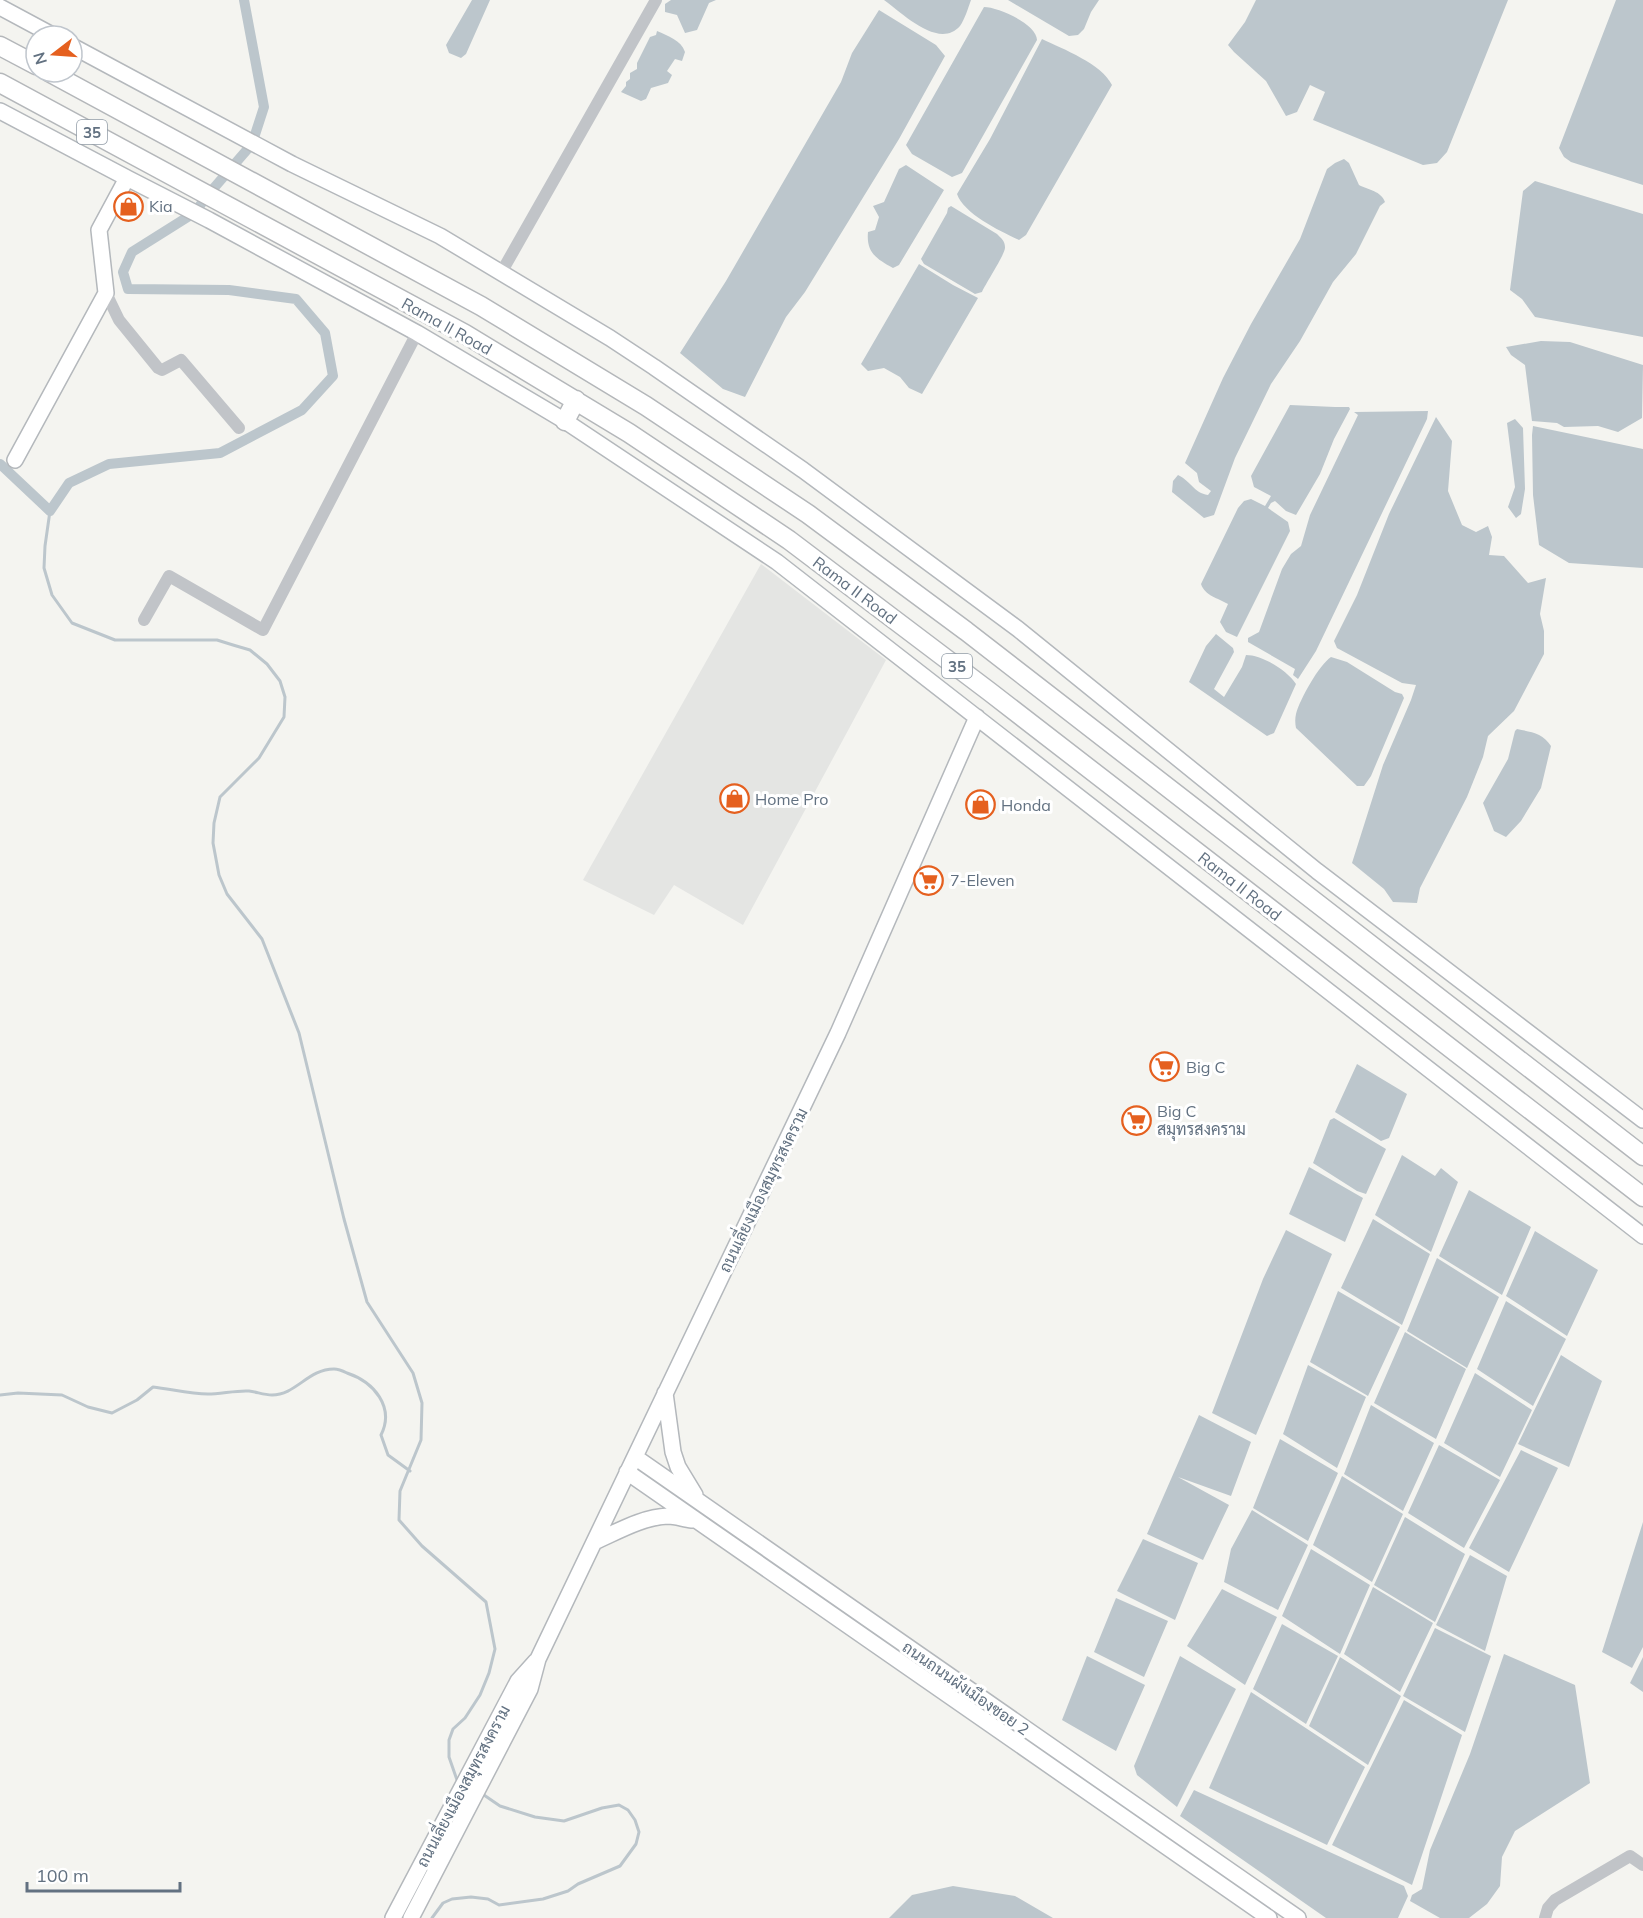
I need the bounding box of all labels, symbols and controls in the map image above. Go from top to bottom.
north arrow [24,24,84,84]
text: N [28,50,51,67]
road number: 35 [77,120,107,144]
shop icon: Kia [112,190,144,222]
place label: Kia [149,196,173,216]
street label: Rama II Road [398,293,496,359]
street label: Rama II Road [809,552,901,628]
road number: 35 [942,654,972,678]
shop icon: Home Pro [718,783,750,815]
place label: Home Pro [755,789,828,809]
shop icon: Honda [964,789,996,821]
place label: Honda [1001,795,1051,815]
street label: Rama II Road [1194,847,1286,925]
supermarket icon: 7-Eleven [913,864,945,896]
place label: 7-Eleven [950,870,1015,890]
supermarket icon: Big C [1149,1051,1181,1083]
place label: Big C [1186,1057,1226,1077]
place label: Big C สมุทรสงคราม [1157,1101,1246,1141]
street label: ถนนเลี่ยงเมืองสมุทรสงคราม [711,1103,813,1276]
supermarket icon: Big C สมุทรสงคราม [1120,1104,1152,1136]
street label: ถนนถนนผังเมืองซอย 2 [899,1637,1033,1739]
street label: ถนนเลี่ยงเมืองสมุทรสงคราม [408,1700,516,1871]
scale bar [27,1855,180,1893]
text: 100 m [36,1864,89,1887]

